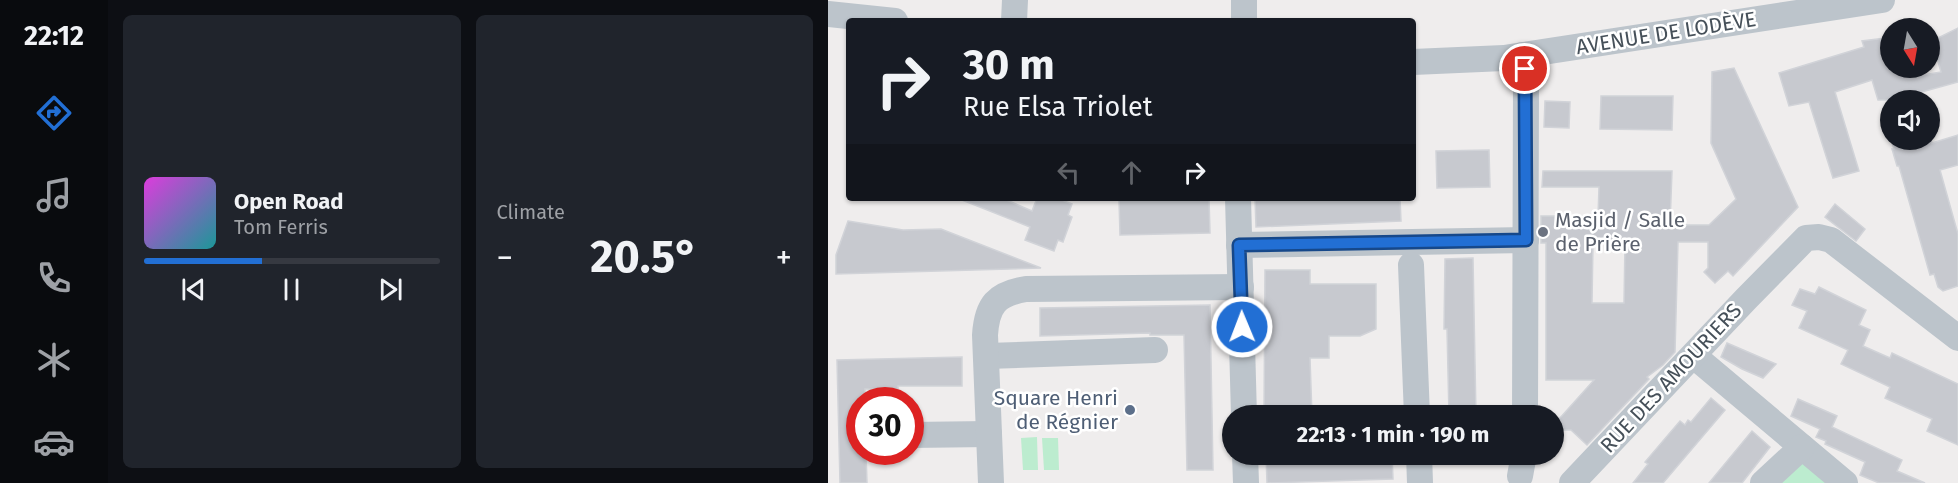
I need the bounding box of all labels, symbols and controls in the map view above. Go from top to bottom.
street label: AVENUE DE LODÈVE [1574,6,1758,60]
north arrow [1880,18,1940,78]
map controls [1880,18,1940,150]
text: 22:12 [24,20,84,52]
text: 30 m [963,40,1055,90]
icon: right [864,42,942,120]
pin [1499,43,1550,94]
icon: arrive [1508,52,1541,85]
button: sound [1880,90,1940,150]
text: Rue Elsa Triolet [963,91,1152,123]
icon: directions [33,92,75,134]
icon: left [1052,156,1085,189]
icon: ahead [1115,156,1148,189]
icon: right [1178,156,1211,189]
icon: music [33,174,75,216]
text: Open Road [234,188,344,215]
text: Climate [497,200,565,224]
place label: Masjid / Salle de Prière [1555,207,1685,257]
text: Tom Ferris [234,215,328,239]
marker: Masjid / Salle de Prière [1536,225,1550,239]
text: 20.5° [590,230,698,284]
text: − [497,238,513,278]
text: + [776,238,792,278]
icon: phone [33,257,75,299]
icon: previous [177,273,210,306]
icon: pause [275,273,308,306]
icon: next [374,273,407,306]
position arrow [1210,295,1274,359]
street label: RUE DES AMOURIERS [1595,298,1747,458]
icon: climate [33,339,75,381]
place label: Square Henri de Régnier [994,385,1118,435]
speed limit sign: 30 [846,387,924,465]
marker: Square Henri de Régnier [1123,403,1137,417]
icon: car [33,421,75,463]
text: 22:13 · 1 min · 190 m [1297,421,1489,448]

